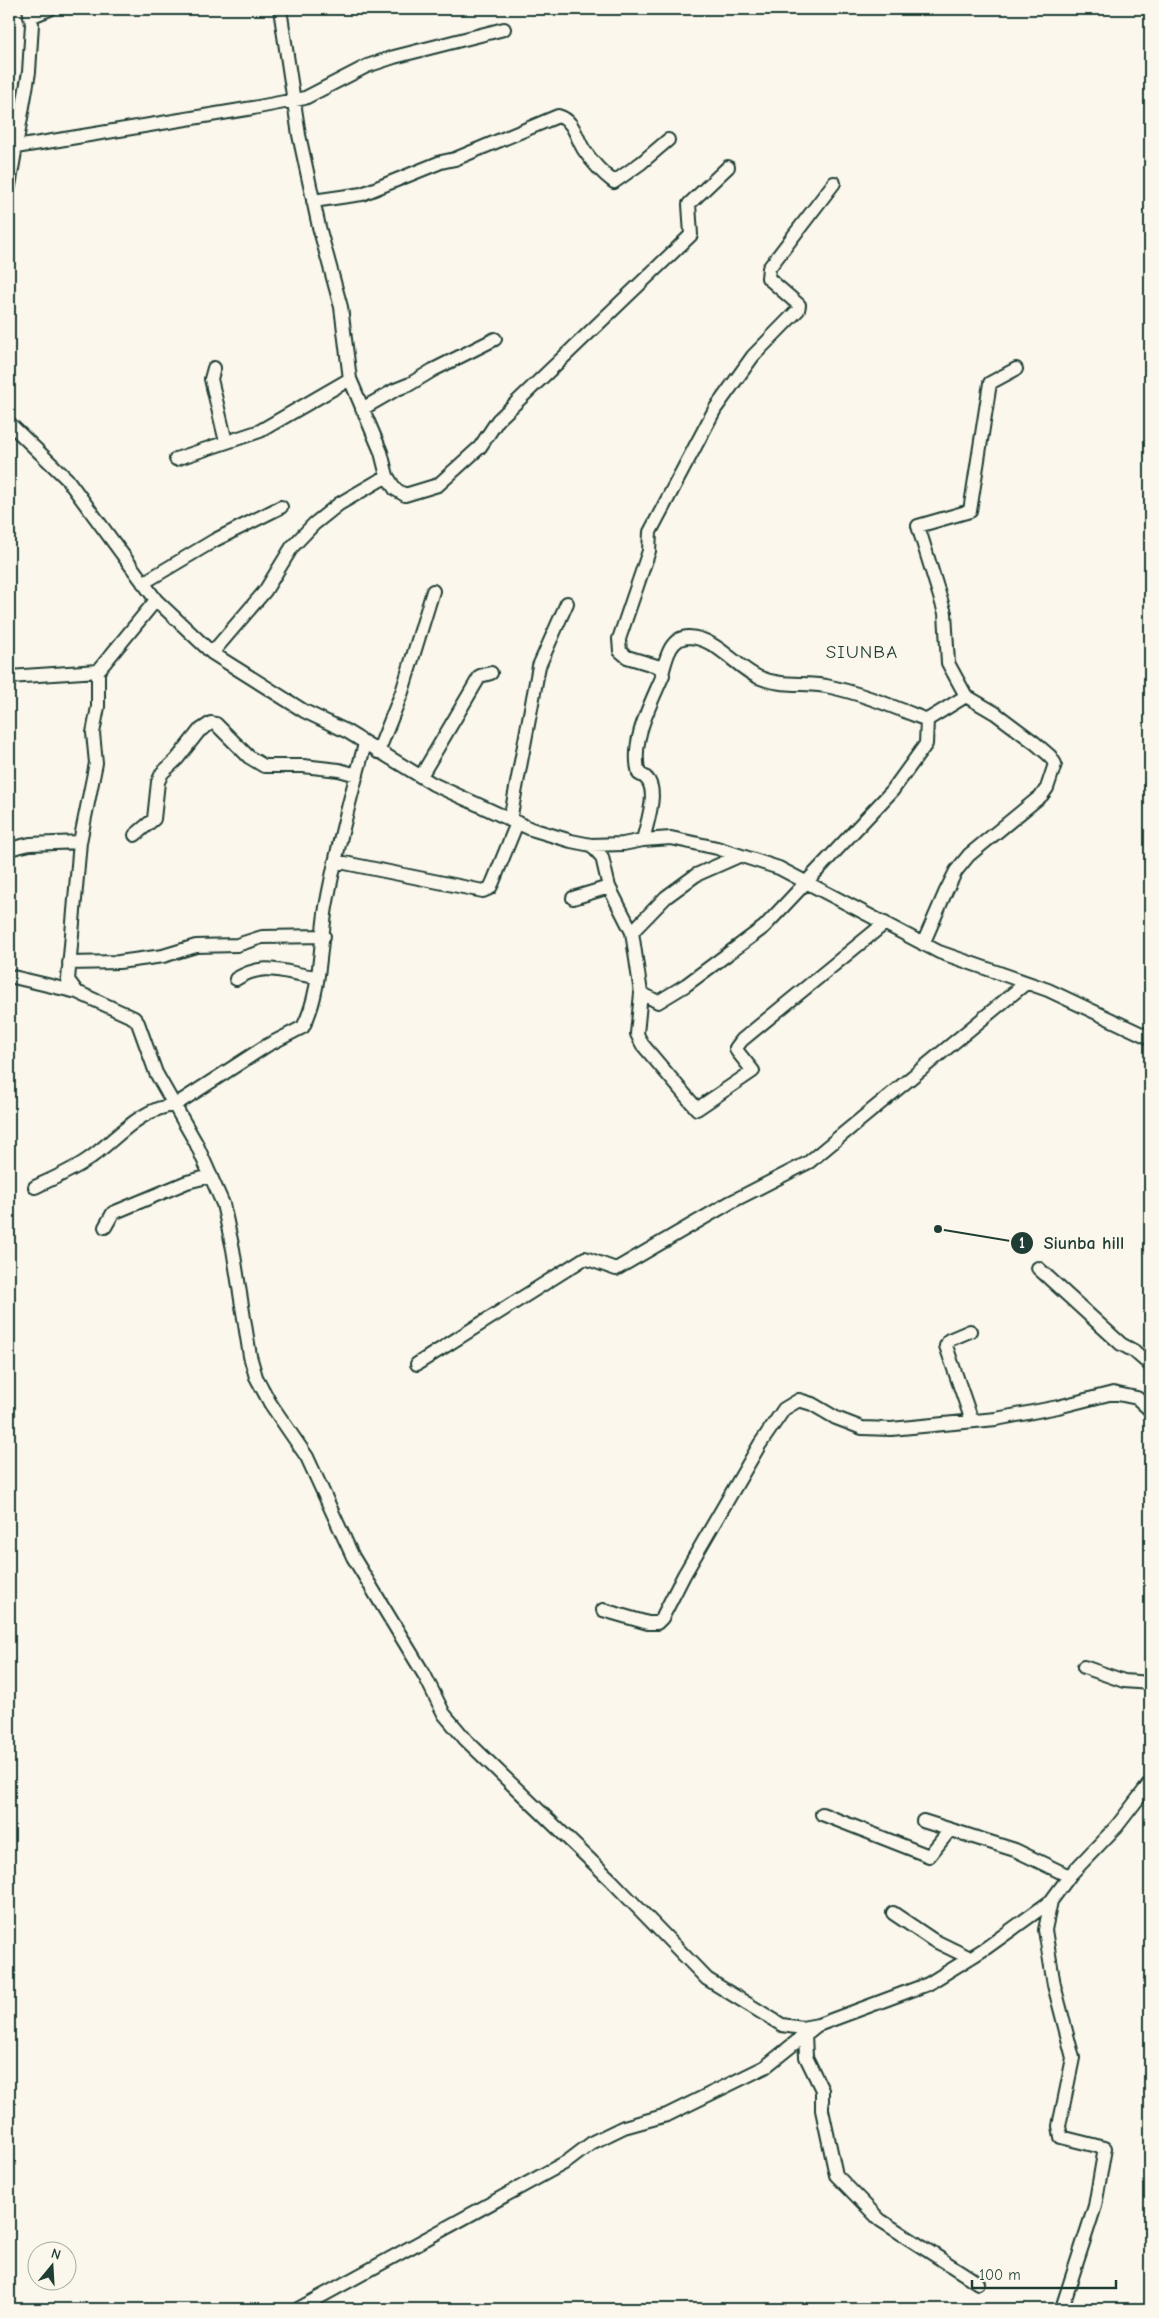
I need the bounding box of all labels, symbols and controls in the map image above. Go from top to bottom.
district label: SIUNBA [826,641,898,663]
callout: Siunba hill [1009,1226,1135,1259]
text: Siunba hill [1044,1233,1124,1254]
text: 1 [1019,1234,1025,1252]
north arrow [28,2240,78,2290]
text: N [49,2245,63,2264]
scale bar [972,2258,1115,2290]
text: 100 m [979,2266,1021,2284]

